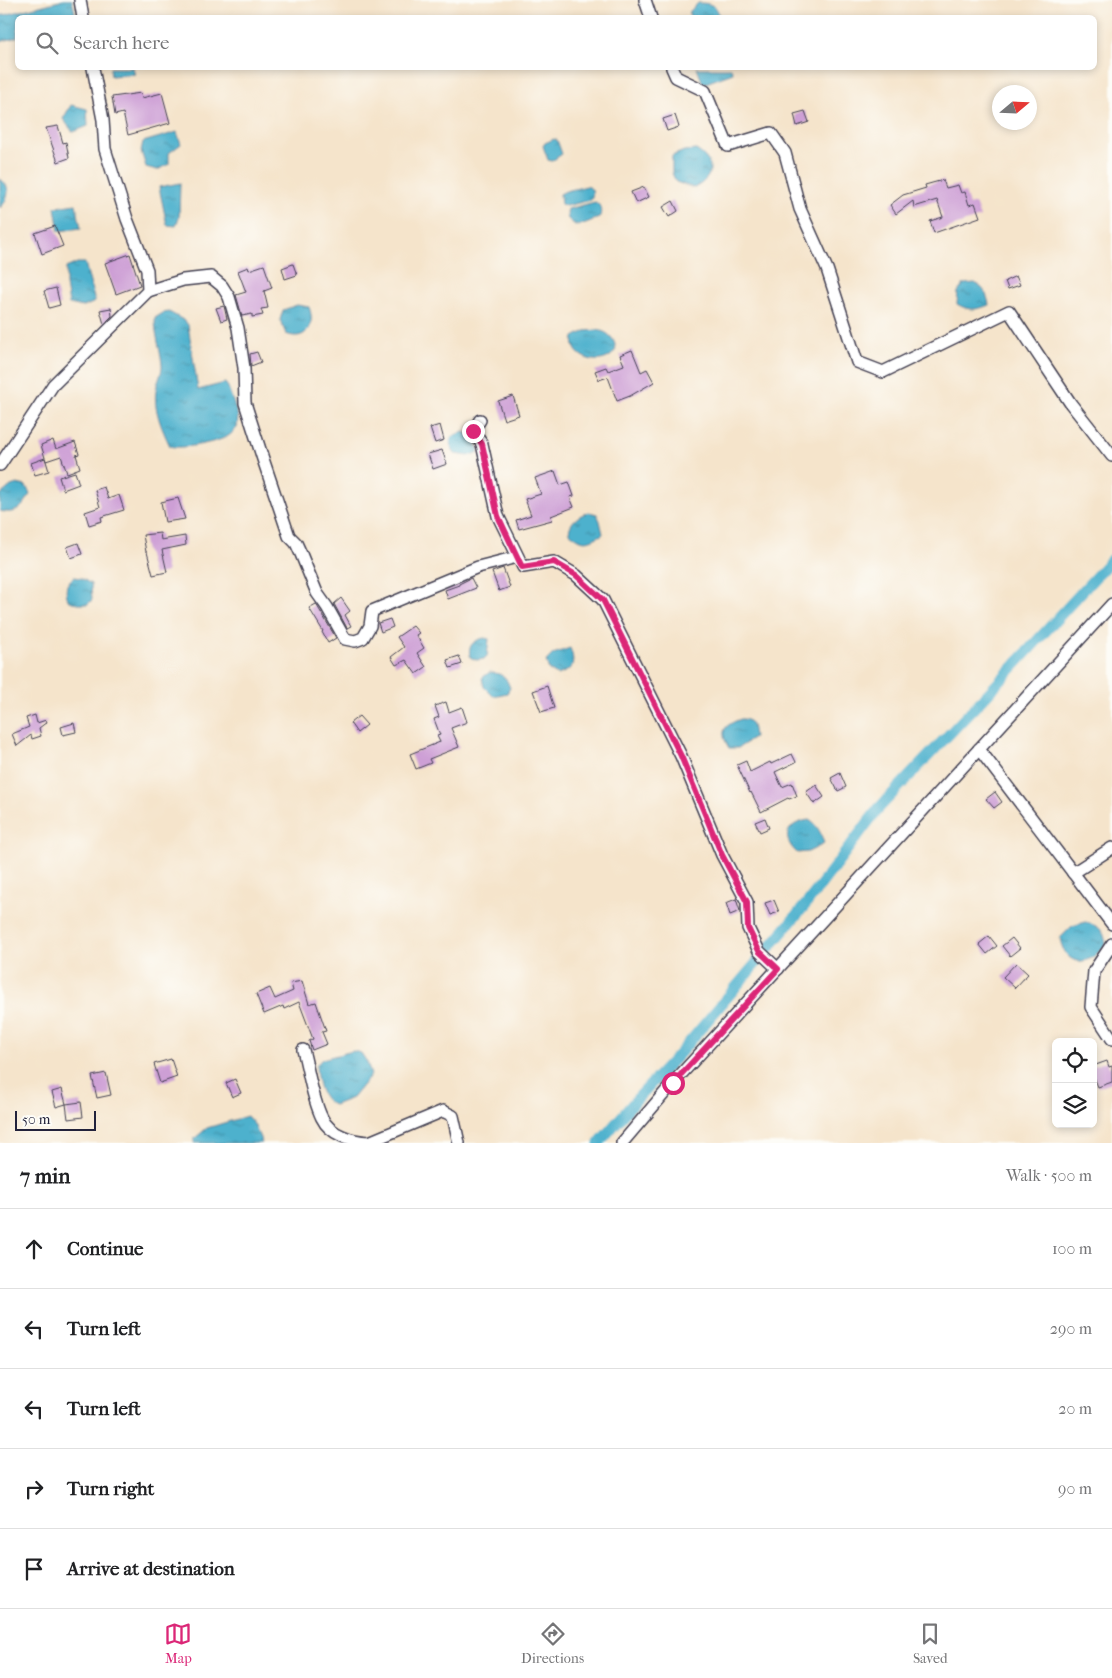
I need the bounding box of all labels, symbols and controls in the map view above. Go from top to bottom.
search box [15,15,1097,70]
icon: search [33,29,61,57]
text: Search here [73,32,169,54]
north arrow [992,85,1037,130]
route end [462,420,485,443]
map controls [1052,1038,1097,1128]
button: locate [1052,1038,1097,1083]
route start [662,1072,685,1095]
button: layers [1052,1083,1097,1128]
scale bar [15,1108,96,1131]
text: 50 m [22,1111,50,1128]
text: 7 min [20,1164,71,1188]
text: Walk · 500 m [1006,1166,1092,1185]
icon: ahead [20,1235,48,1263]
text: Continue [67,1238,143,1260]
text: 100 m [1052,1239,1092,1258]
icon: left [20,1315,48,1343]
text: Turn left [67,1318,141,1340]
text: 290 m [1050,1319,1092,1338]
icon: left [20,1395,48,1423]
text: Turn left [67,1398,141,1420]
text: 20 m [1058,1399,1092,1418]
icon: right [20,1475,48,1503]
text: Turn right [67,1478,154,1500]
text: 90 m [1058,1479,1092,1498]
icon: arrive [20,1555,48,1583]
text: Arrive at destination [67,1558,235,1580]
tab: Map [164,1620,192,1667]
tab: Directions [521,1620,584,1667]
tab: Saved [913,1620,948,1667]

